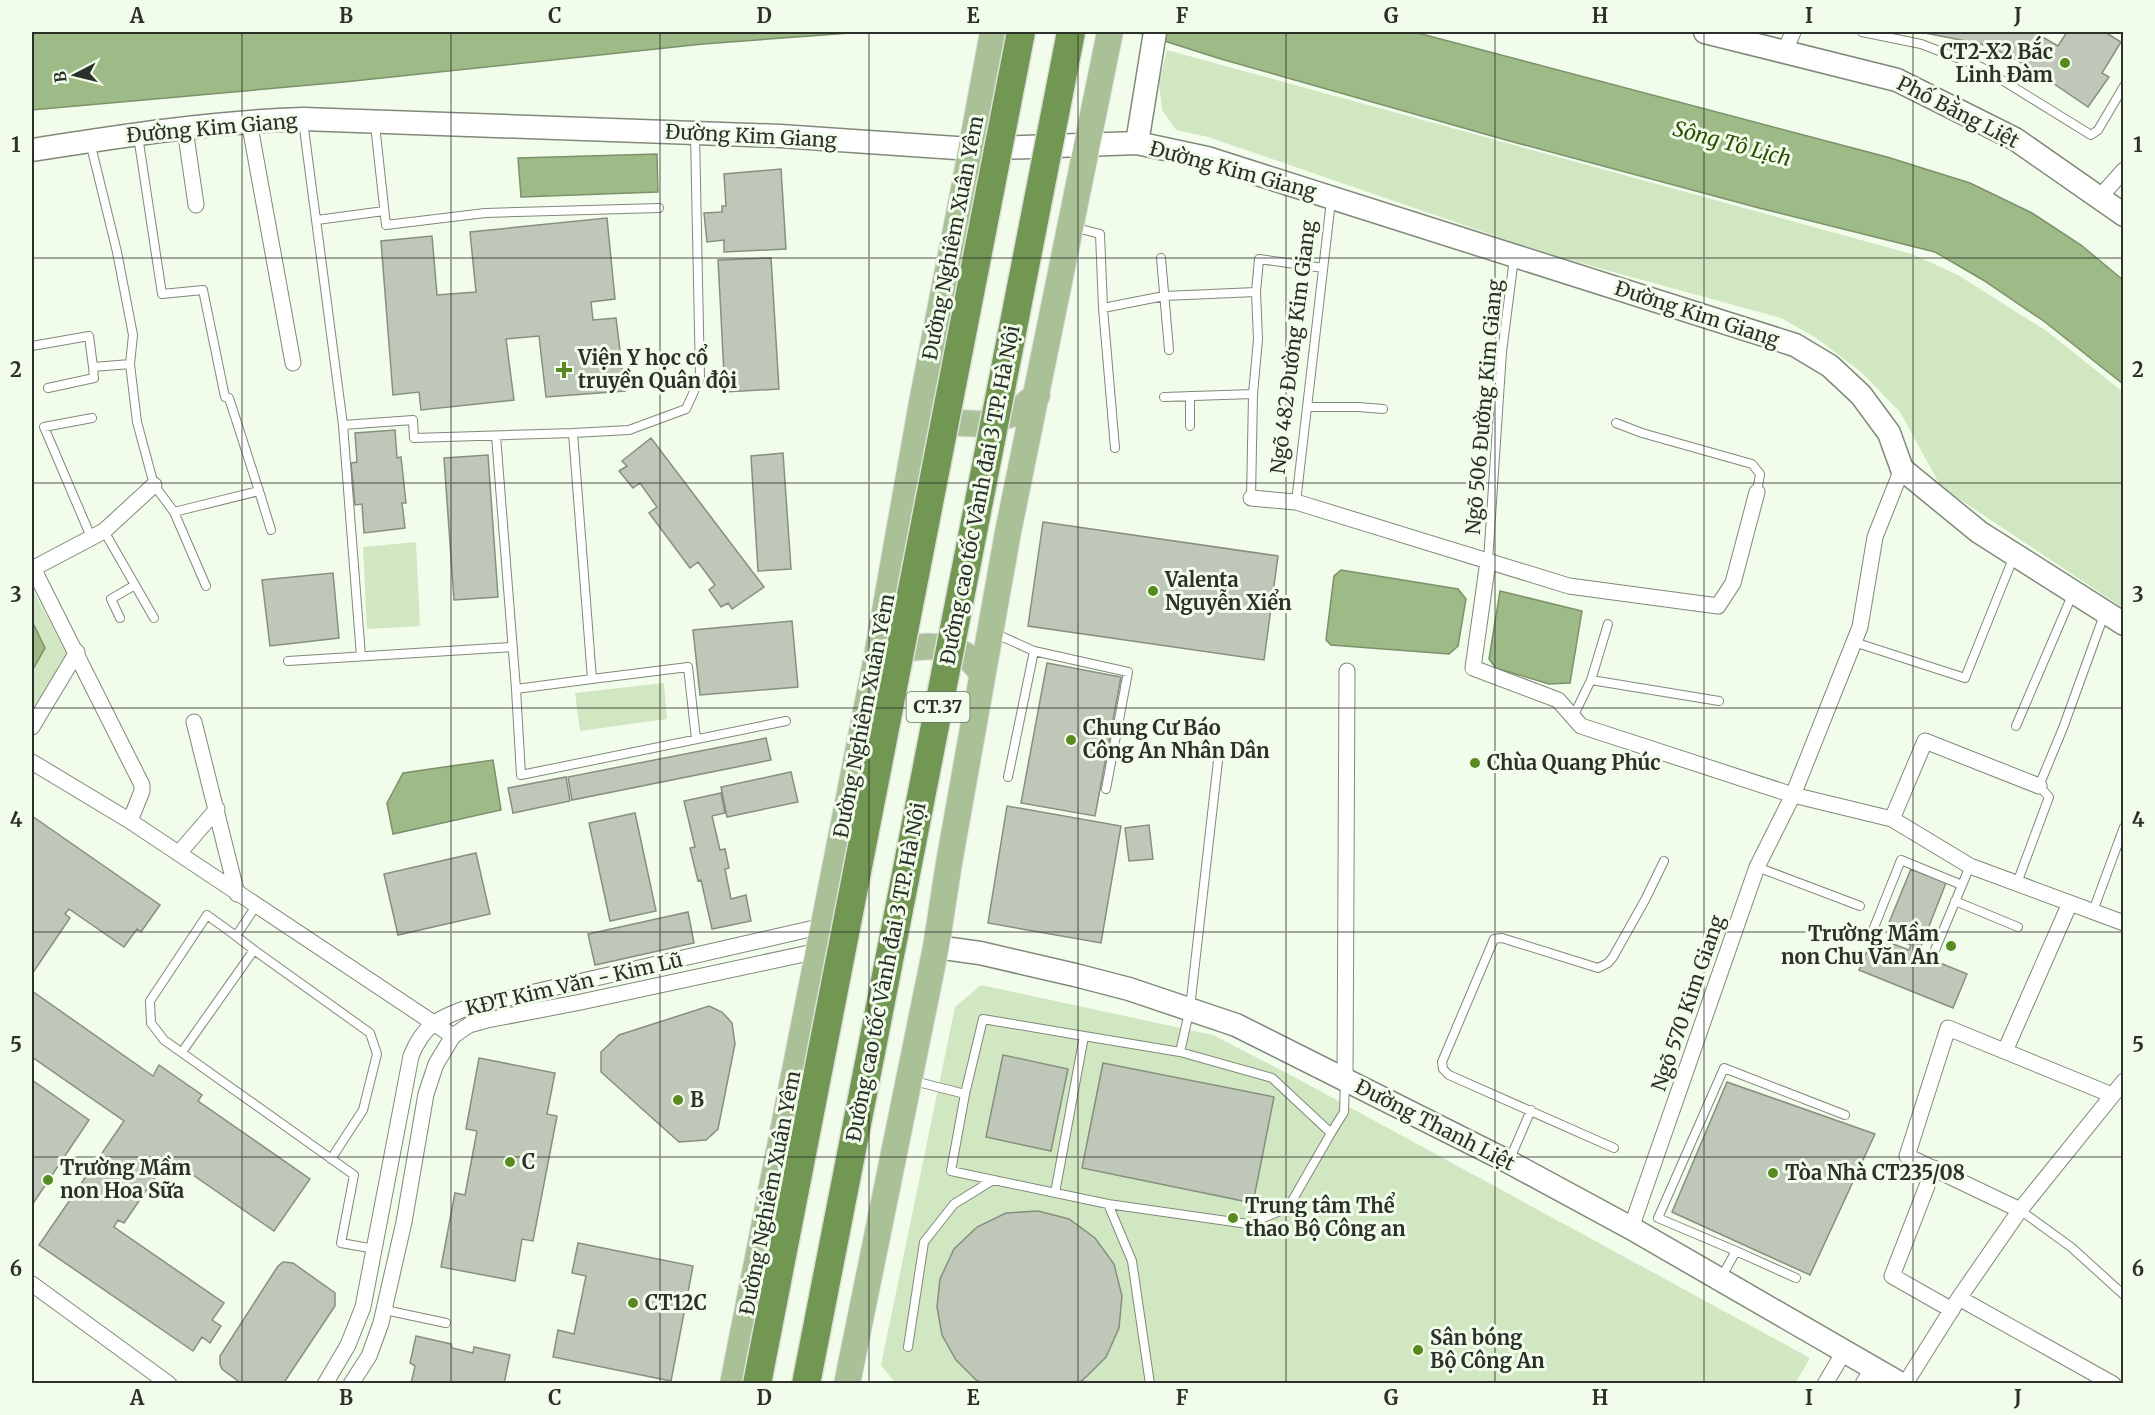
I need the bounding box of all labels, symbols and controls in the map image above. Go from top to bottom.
text: A [129,3,145,28]
text: B [339,3,353,28]
text: C [548,3,562,28]
text: D [756,3,772,28]
text: E [966,3,980,28]
text: F [1176,3,1189,28]
text: G [1384,3,1399,28]
text: H [1592,3,1608,28]
text: I [1805,3,1813,28]
text: J [2013,3,2022,28]
place label: CT2-X2 Bắc Linh Đàm [1940,35,2053,87]
north arrow [45,45,105,105]
marker: CT2-X2 Bắc Linh Đàm [2058,56,2072,70]
street label: Phố Bằng Liệt [1893,67,2025,153]
text: B [50,70,71,84]
street label: Đường Kim Giang [125,108,299,147]
street label: Đường Nghiêm Xuân Yêm [917,113,989,362]
water label: Sông Tô Lịch [1670,115,1794,172]
street label: Đường Kim Giang [665,119,837,152]
text: 1 [11,132,21,157]
text: 1 [2133,132,2143,157]
street label: Đường Kim Giang [1147,135,1319,204]
street label: Ngõ 482 Đường Kim Giang [1265,219,1320,475]
street label: Đường Kim Giang [1612,275,1783,352]
street label: Ngõ 506 Đường Kim Giang [1460,278,1507,536]
street label: Đường cao tốc Vành đai 3 TP. Hà Nội [934,323,1025,667]
place label: Viện Y học cổ truyền Quân đội [577,343,737,393]
text: 2 [10,357,22,382]
text: 2 [2132,357,2144,382]
marker: Viện Y học cổ truyền Quân đội [555,361,573,379]
place label: Valenta Nguyễn Xiển [1164,567,1292,615]
text: 3 [10,582,22,607]
text: 3 [2132,582,2144,607]
marker: Valenta Nguyễn Xiển [1146,584,1160,598]
street label: Đường Nghiêm Xuân Yêm [828,591,900,840]
road number: CT.37 [906,692,970,722]
place label: Chung Cư Báo Công An Nhân Dân [1083,715,1270,763]
marker: Chung Cư Báo Công An Nhân Dân [1064,733,1078,747]
place label: Chùa Quang Phúc [1487,750,1660,775]
marker: Chùa Quang Phúc [1468,756,1482,770]
street label: Đường cao tốc Vành đai 3 TP. Hà Nội [840,800,931,1144]
text: 4 [10,807,23,832]
text: 4 [2132,807,2145,832]
street label: Ngõ 570 Kim Giang [1646,911,1729,1094]
place label: Trường Mầm non Chu Văn An [1781,921,1939,969]
marker: Trường Mầm non Chu Văn An [1944,939,1958,953]
street label: KĐT Kim Văn - Kim Lũ [463,946,685,1021]
text: 5 [10,1032,22,1057]
text: 5 [2132,1032,2144,1057]
street label: Đường Nghiêm Xuân Yêm [734,1068,806,1317]
street label: Đường Thanh Liệt [1351,1074,1519,1176]
place label: B [690,1087,704,1112]
marker: B [671,1093,685,1107]
place label: C [522,1149,535,1174]
place label: Trường Mầm non Hoa Sữa [60,1155,191,1203]
marker: C [503,1155,517,1169]
place label: Tòa Nhà CT235/08 [1785,1160,1965,1185]
marker: Tòa Nhà CT235/08 [1766,1166,1780,1180]
marker: Trường Mầm non Hoa Sữa [41,1173,55,1187]
place label: Trung tâm Thể thao Bộ Công an [1245,1191,1406,1241]
marker: Trung tâm Thể thao Bộ Công an [1226,1211,1240,1225]
text: 6 [10,1256,22,1281]
text: 6 [2132,1256,2144,1281]
place label: CT12C [645,1290,707,1315]
marker: CT12C [626,1296,640,1310]
place label: Sân bóng Bộ Công An [1430,1325,1545,1373]
marker: Sân bóng Bộ Công An [1411,1343,1425,1357]
text: A [129,1385,145,1410]
text: B [339,1385,353,1410]
text: C [548,1385,562,1410]
text: D [756,1385,772,1410]
text: E [966,1385,980,1410]
text: F [1176,1385,1189,1410]
text: G [1384,1385,1399,1410]
text: H [1592,1385,1608,1410]
text: I [1805,1385,1813,1410]
text: J [2013,1385,2022,1410]

